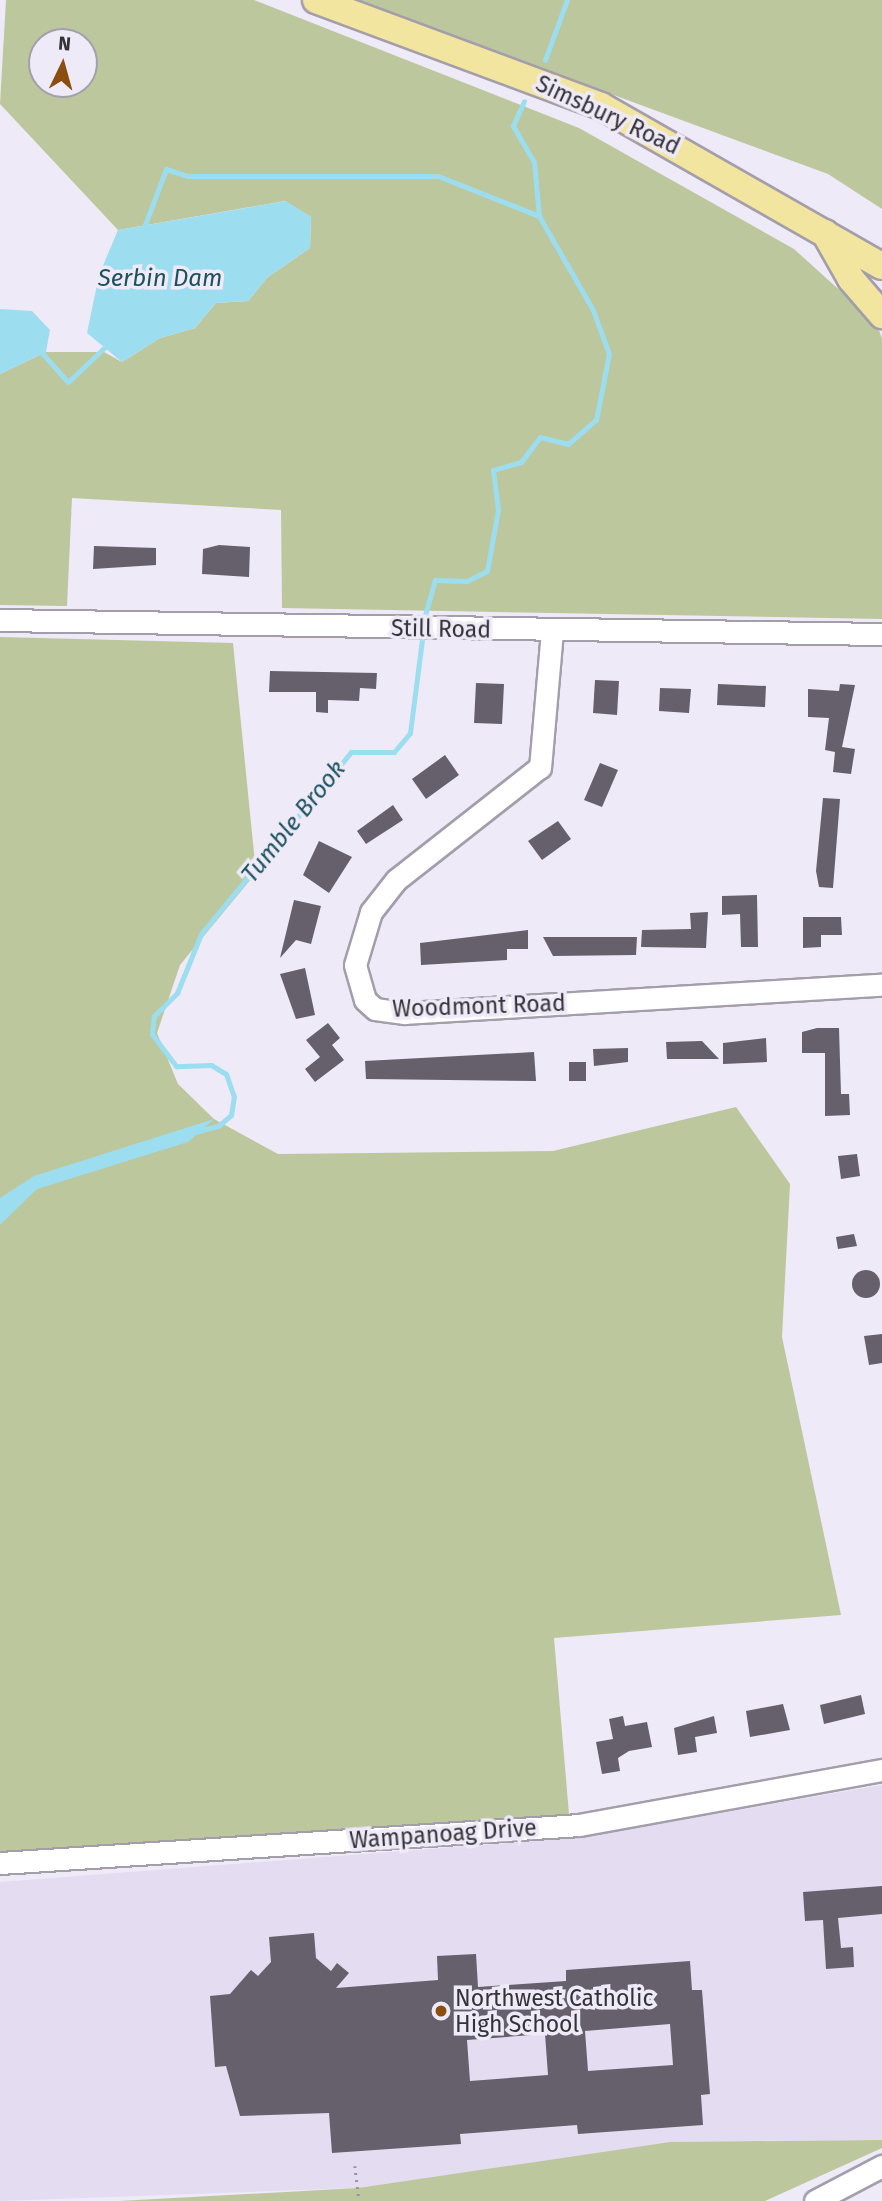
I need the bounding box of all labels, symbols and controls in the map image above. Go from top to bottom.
north arrow [28,28,98,98]
text: N [57,32,72,56]
street label: Simsbury Road [532,70,684,160]
water label: Serbin Dam [98,265,222,293]
street label: Still Road [391,614,491,644]
water label: Tumble Brook [236,755,352,889]
street label: Woodmont Road [392,989,566,1023]
street label: Wampanoag Drive [349,1814,537,1854]
place label: Northwest Catholic High School [455,1984,654,2038]
marker: Northwest Catholic High School [433,2003,449,2019]

